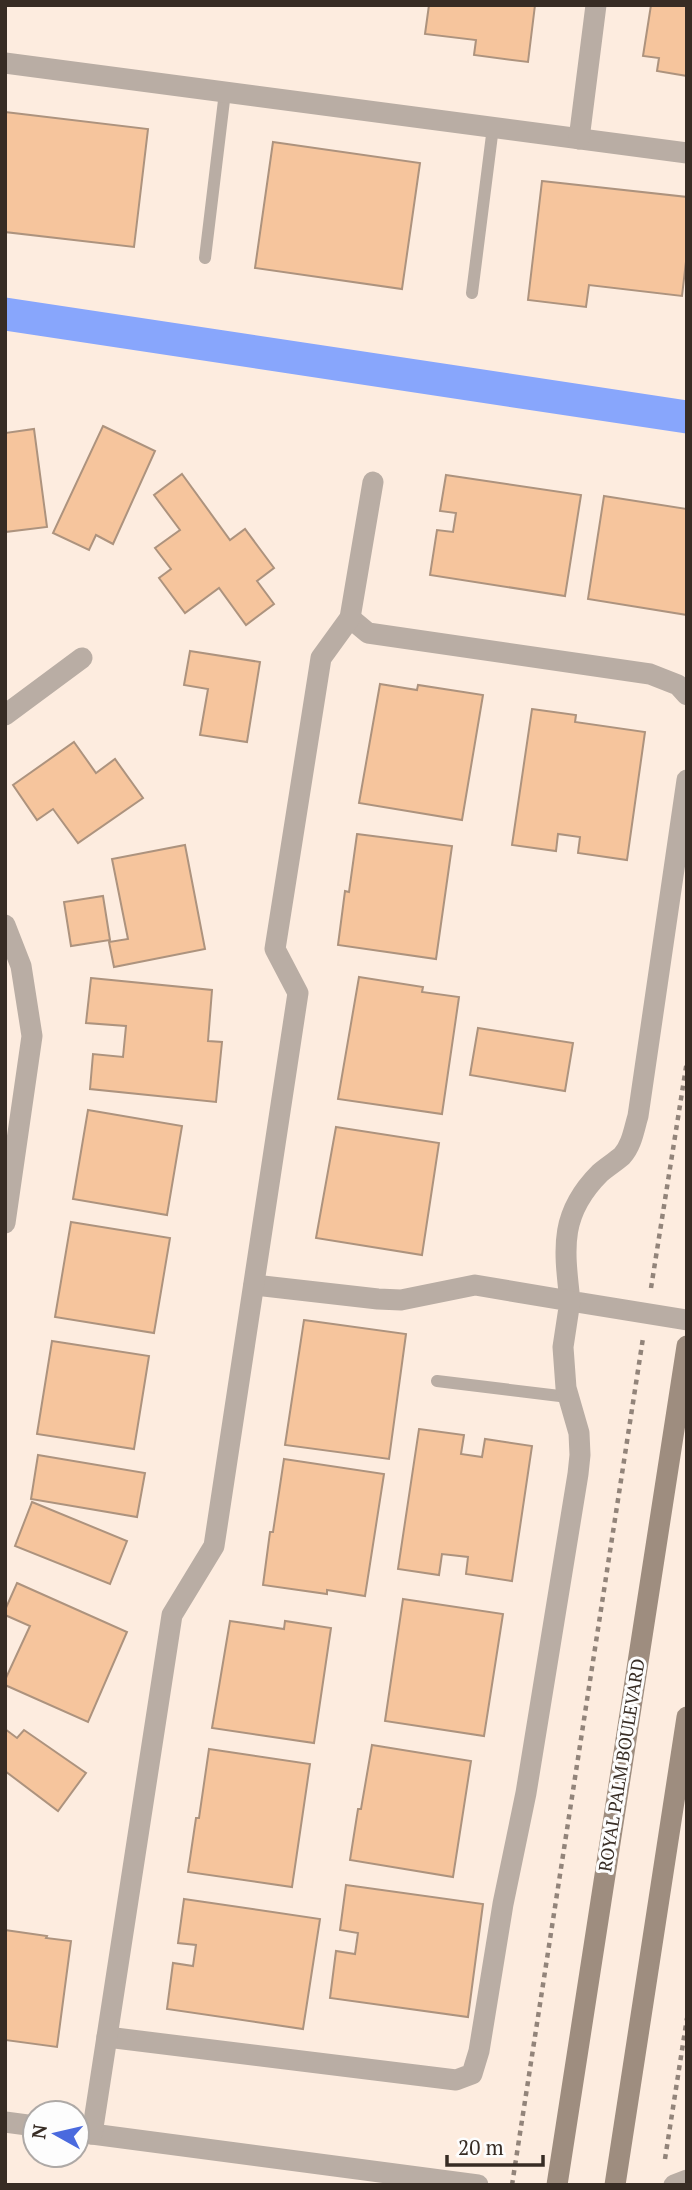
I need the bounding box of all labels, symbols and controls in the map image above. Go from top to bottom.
street label: ROYAL PALM BOULEVARD [592,1657,650,1873]
north arrow [21,2099,91,2169]
text: N [25,2122,52,2140]
scale bar [447,2124,543,2168]
text: 20 m [458,2133,504,2161]

